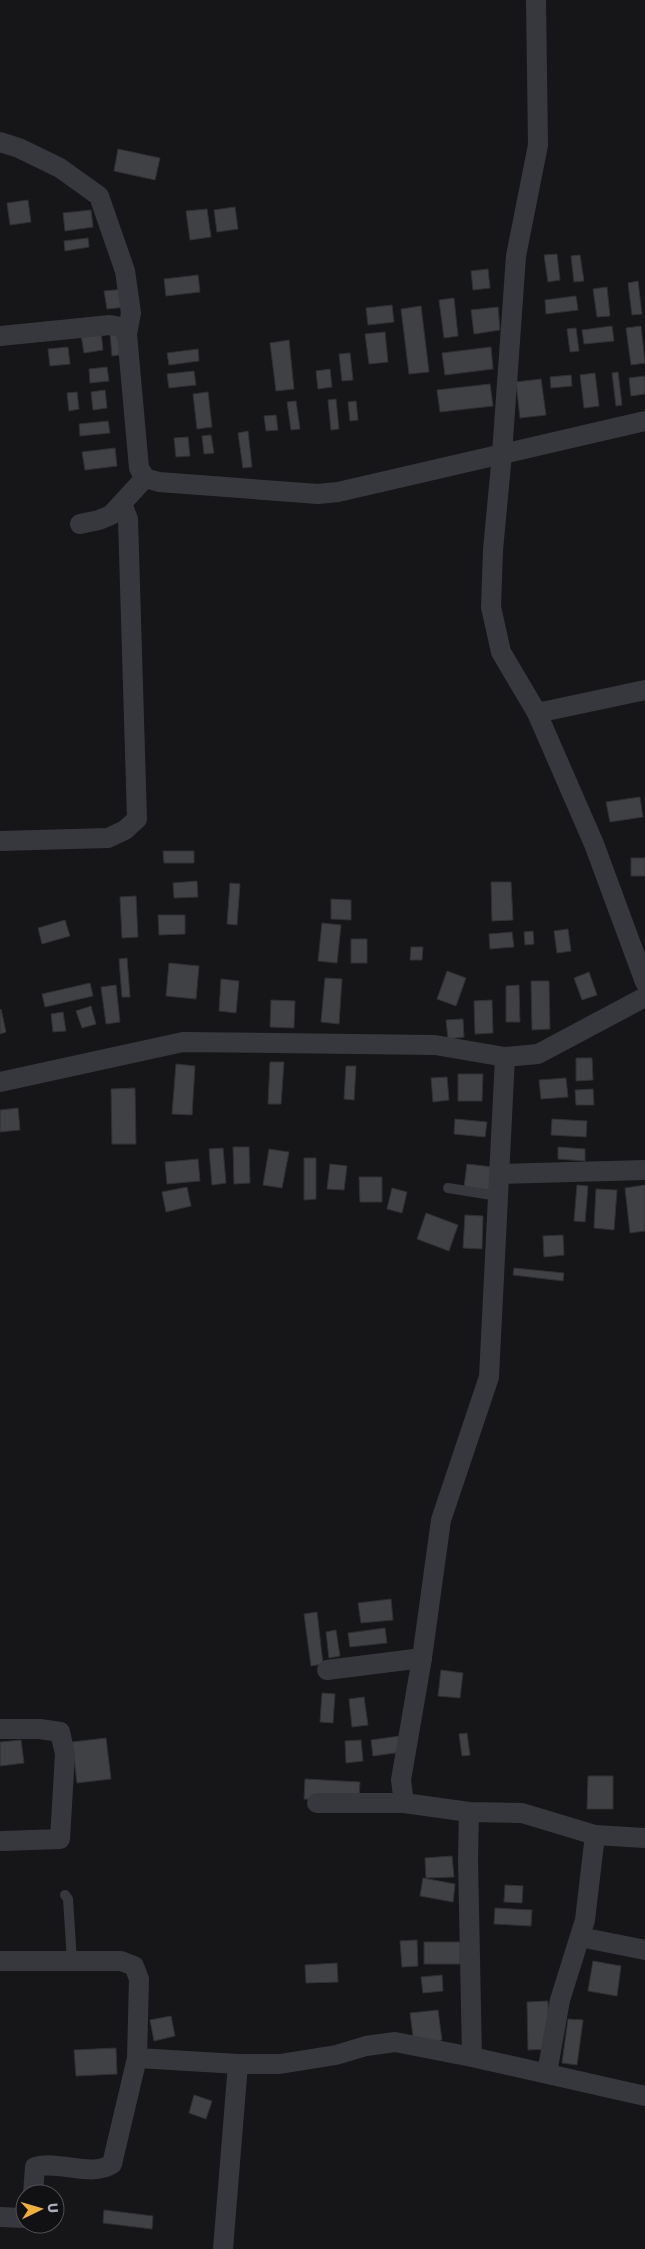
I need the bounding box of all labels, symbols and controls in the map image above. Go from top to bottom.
north arrow [15,2184,65,2234]
text: U [43,2202,63,2214]

